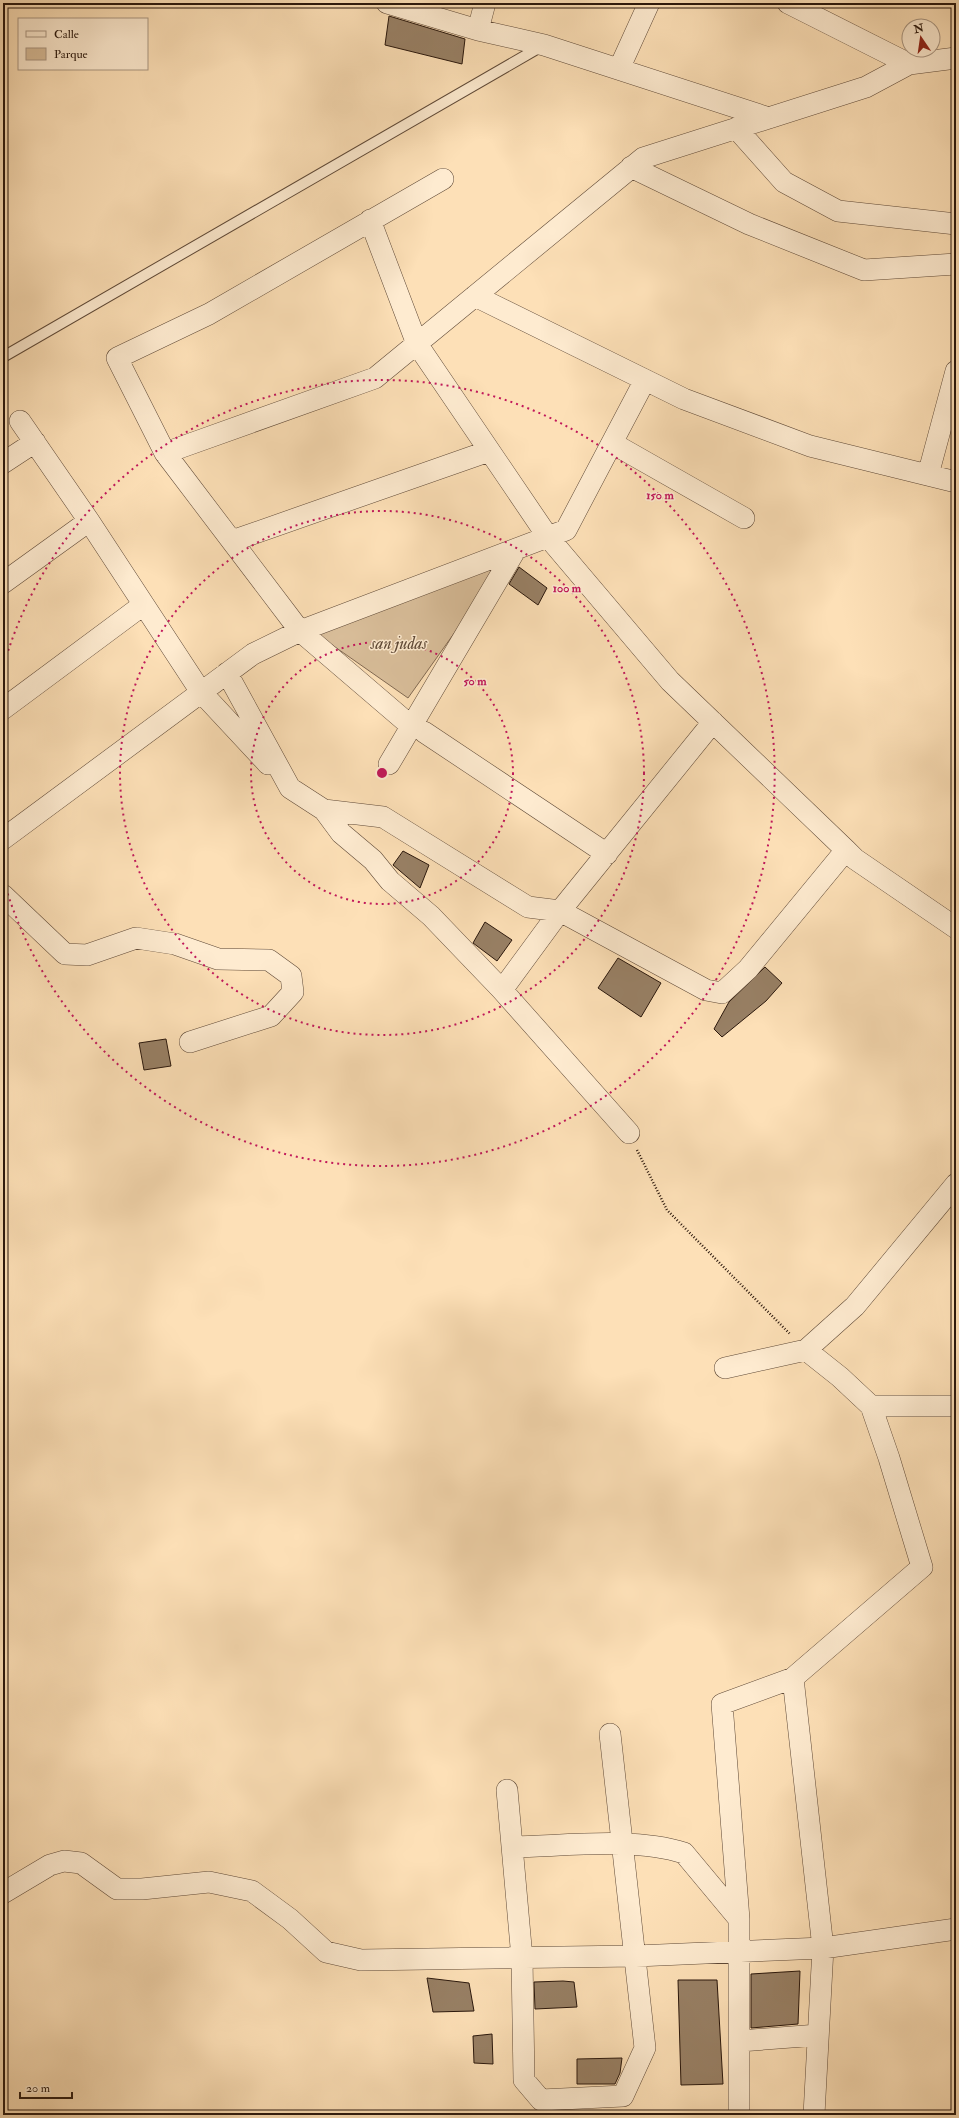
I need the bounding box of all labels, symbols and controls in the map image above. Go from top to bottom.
legend [18,18,148,70]
north arrow [901,18,941,58]
text: N [912,21,926,36]
text: Calle [54,27,79,42]
text: Parque [54,47,88,62]
text: 150 m [646,488,674,503]
text: 100 m [553,581,582,596]
park label: san judas [370,633,427,654]
text: 50 m [463,674,487,689]
centre of rings [375,766,389,780]
scale bar [20,2074,72,2100]
text: 20 m [26,2081,51,2096]

